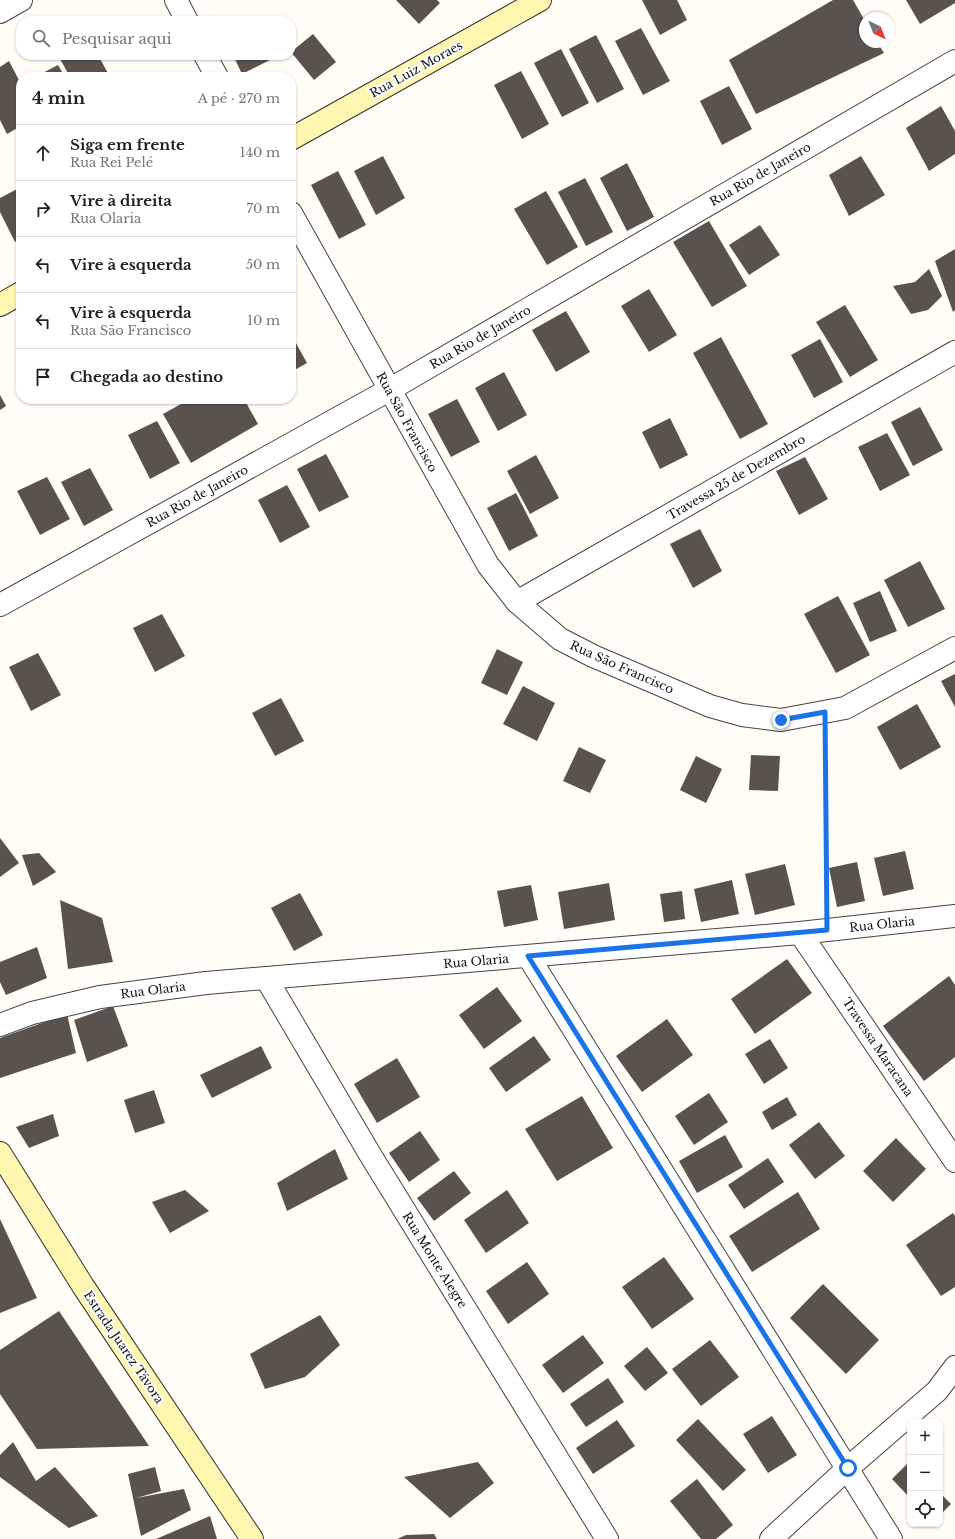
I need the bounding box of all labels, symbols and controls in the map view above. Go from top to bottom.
north arrow [859,12,895,48]
search box [16,16,296,60]
icon: search [30,27,52,49]
text: Pesquisar aqui [62,29,172,48]
street label: Rua Luiz Moraes [367,37,465,101]
text: 4 min [32,88,85,109]
text: A pé · 270 m [198,90,280,107]
text: Siga em frente [70,135,185,154]
street label: Rua Rio de Janeiro [707,139,813,209]
icon: ahead [32,142,54,164]
text: 140 m [240,144,280,161]
text: Rua Rei Pelé [70,154,153,171]
text: Vire à direita [70,191,172,210]
icon: right [32,198,54,220]
text: 70 m [247,200,280,217]
text: Rua Olaria [70,210,141,227]
icon: left [32,254,54,276]
text: Vire à esquerda [70,255,192,274]
text: 50 m [246,256,280,273]
street label: Rua Rio de Janeiro [427,302,533,372]
text: Vire à esquerda [70,303,192,322]
icon: left [32,310,54,332]
text: 10 m [247,312,280,329]
text: Rua São Francisco [70,322,191,339]
icon: arrive [32,366,54,388]
text: Chegada ao destino [70,367,223,386]
street label: Rua São Francisco [373,369,441,475]
street label: Travessa 25 de Dezembro [664,431,808,523]
street label: Rua Rio de Janeiro [143,462,251,530]
street label: Rua São Francisco [568,637,676,697]
route end [772,711,790,729]
street label: Rua Olaria [849,913,916,935]
street label: Rua Olaria [443,951,510,971]
street label: Rua Olaria [119,979,187,1001]
street label: Travessa Maracana [839,995,917,1099]
street label: Rua Monte Alegre [399,1209,471,1311]
street label: Estrada Juarez Távora [81,1288,167,1406]
map controls [907,1419,943,1527]
button: + [907,1419,943,1455]
button: − [907,1455,943,1491]
route start [839,1459,857,1477]
button: locate [907,1491,943,1527]

